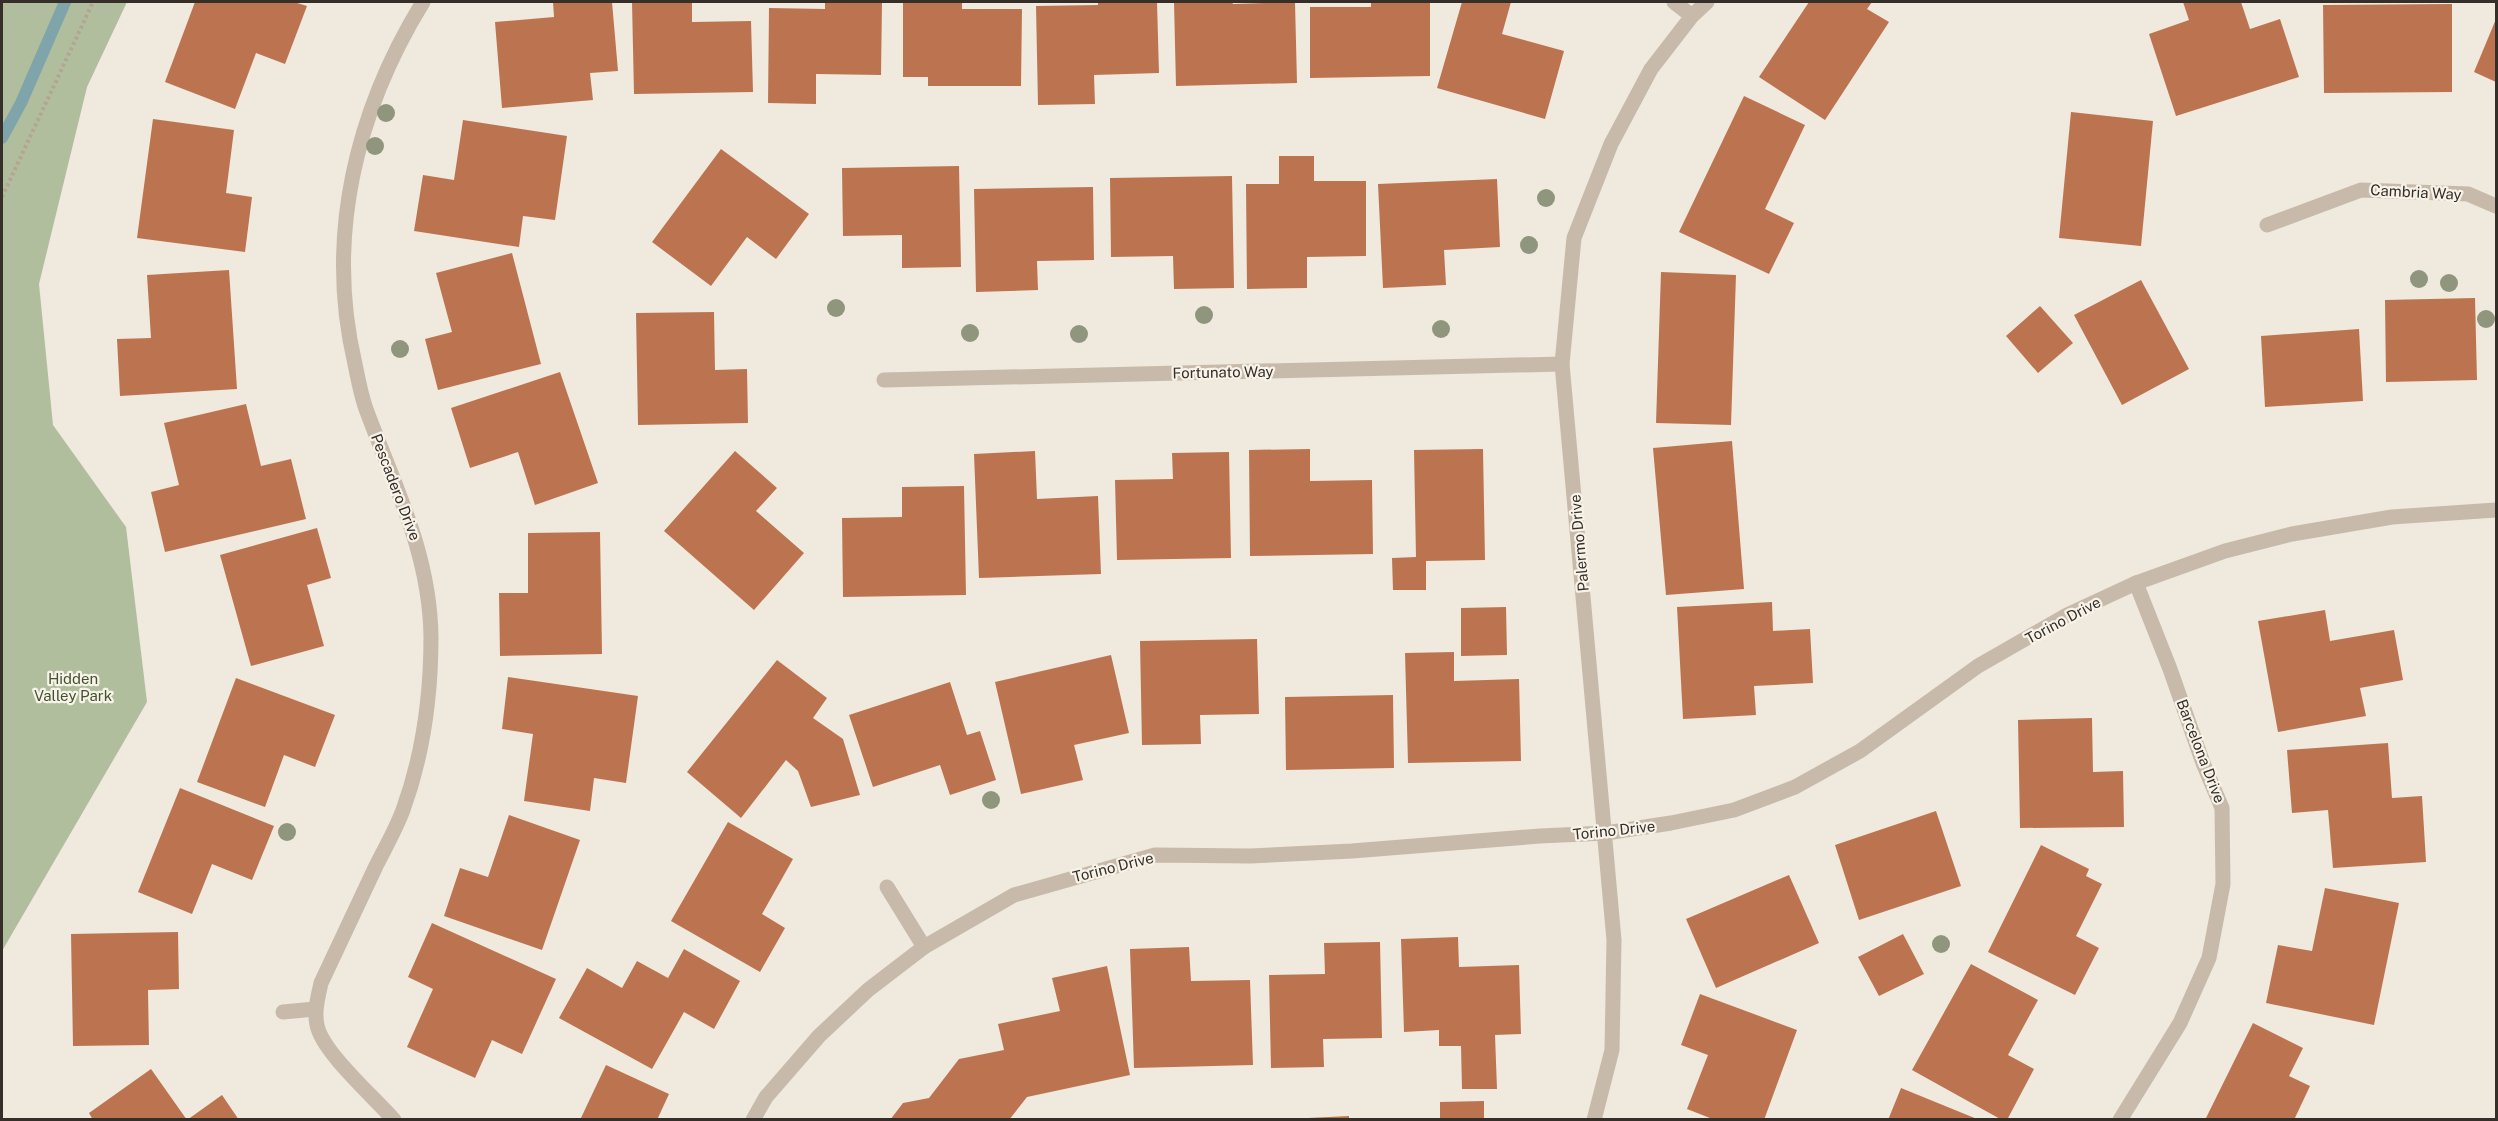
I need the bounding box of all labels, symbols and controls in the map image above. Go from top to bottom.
street label: Cambria Way [2370,181,2462,203]
street label: Fortunato Way [1172,363,1274,381]
street label: Pescadero Drive [368,431,424,543]
street label: Palermo Drive [1566,494,1592,592]
street label: Torino Drive [2023,593,2103,647]
park label: Hidden Valley Park [34,670,112,704]
street label: Barcelona Drive [2173,697,2229,805]
street label: Torino Drive [1572,817,1656,843]
street label: Torino Drive [1071,849,1155,885]

